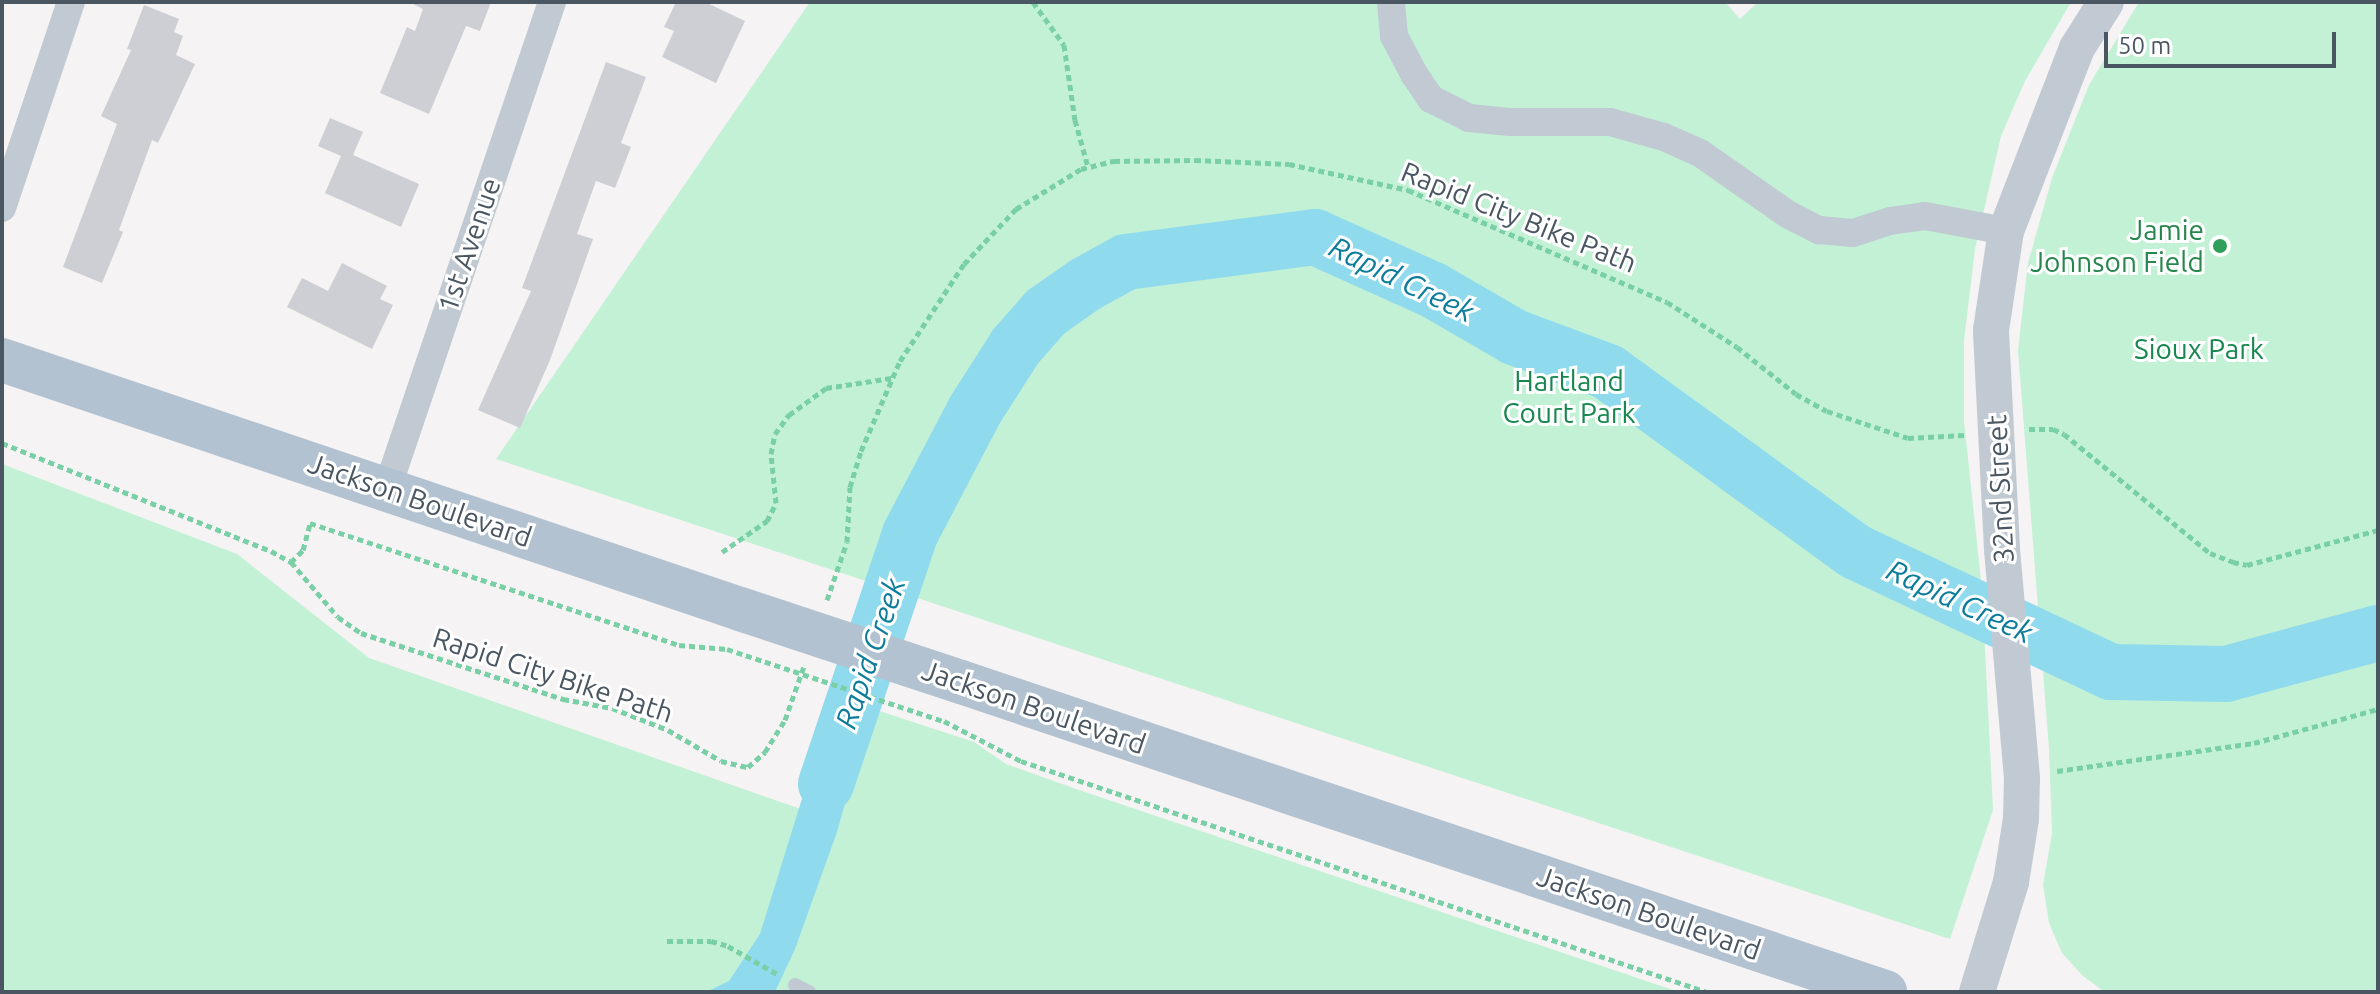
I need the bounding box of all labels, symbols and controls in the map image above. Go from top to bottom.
scale bar [2108,16,2340,66]
text: 50 m [2118,32,2171,59]
street label: Rapid City Bike Path [1397,154,1641,280]
street label: 1st Avenue [430,173,508,317]
place label: Jamie Johnson Field [2030,213,2204,279]
water label: Rapid Creek [1323,228,1481,330]
marker: Jamie Johnson Field [2211,237,2229,255]
park label: Sioux Park [2134,332,2264,366]
park label: Hartland Court Park [1502,364,1636,430]
street label: 32nd Street [1979,414,2021,564]
street label: Jackson Boulevard [304,446,536,554]
water label: Rapid Creek [1881,551,2039,651]
water label: Rapid Creek [827,573,913,733]
street label: Rapid City Bike Path [429,620,677,730]
street label: Jackson Boulevard [918,653,1150,761]
street label: Jackson Boulevard [1533,859,1765,967]

